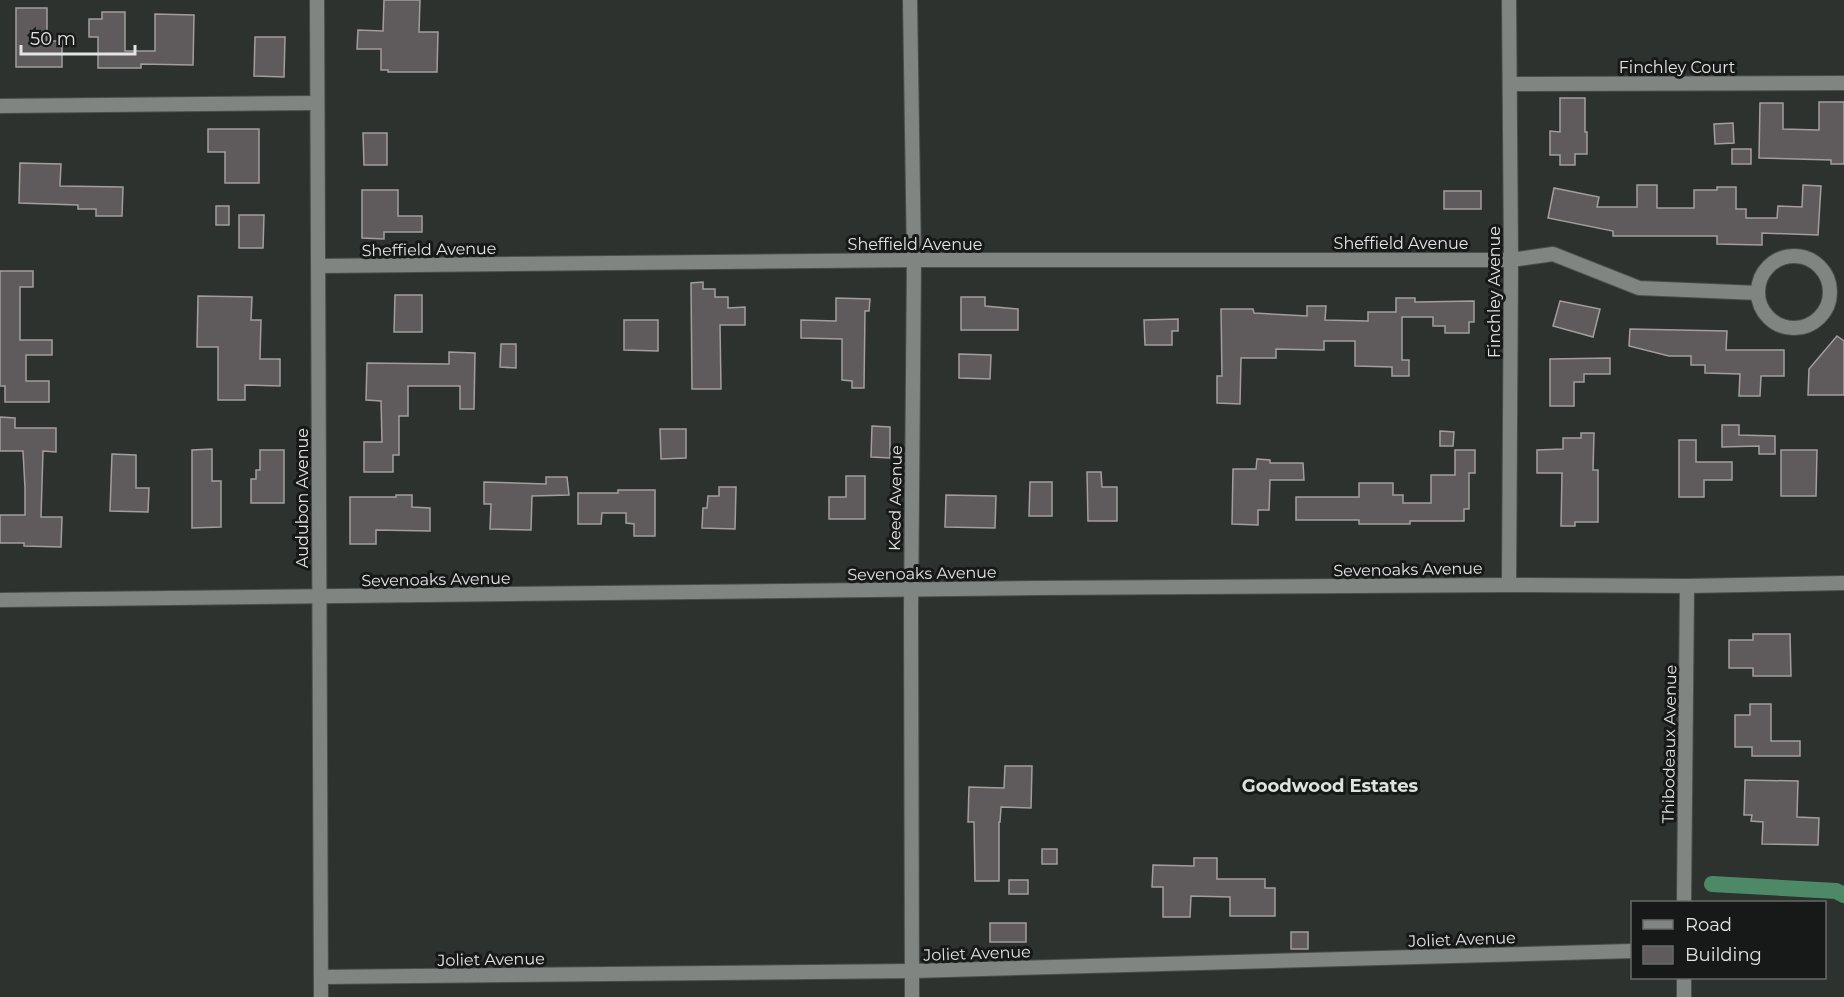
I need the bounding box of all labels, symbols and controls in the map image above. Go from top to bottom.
scale bar [21,18,135,56]
text: 50 m [30,28,76,50]
street label: Finchley Court [1619,58,1736,77]
street label: Finchley Avenue [1485,226,1504,358]
street label: Sheffield Avenue [1334,234,1468,253]
street label: Sheffield Avenue [848,235,982,254]
street label: Sheffield Avenue [361,239,497,260]
street label: Audubon Avenue [293,428,312,568]
street label: Keed Avenue [885,445,906,551]
street label: Sevenoaks Avenue [1333,559,1483,580]
street label: Sevenoaks Avenue [847,563,997,584]
street label: Sevenoaks Avenue [361,569,511,590]
street label: Thibodeaux Avenue [1659,664,1680,824]
district label: Goodwood Estates [1242,775,1419,797]
legend [1631,901,1826,979]
text: Road [1685,914,1732,936]
street label: Joliet Avenue [1407,928,1516,951]
street label: Joliet Avenue [922,942,1031,965]
text: Building [1685,944,1762,966]
street label: Joliet Avenue [436,949,545,970]

